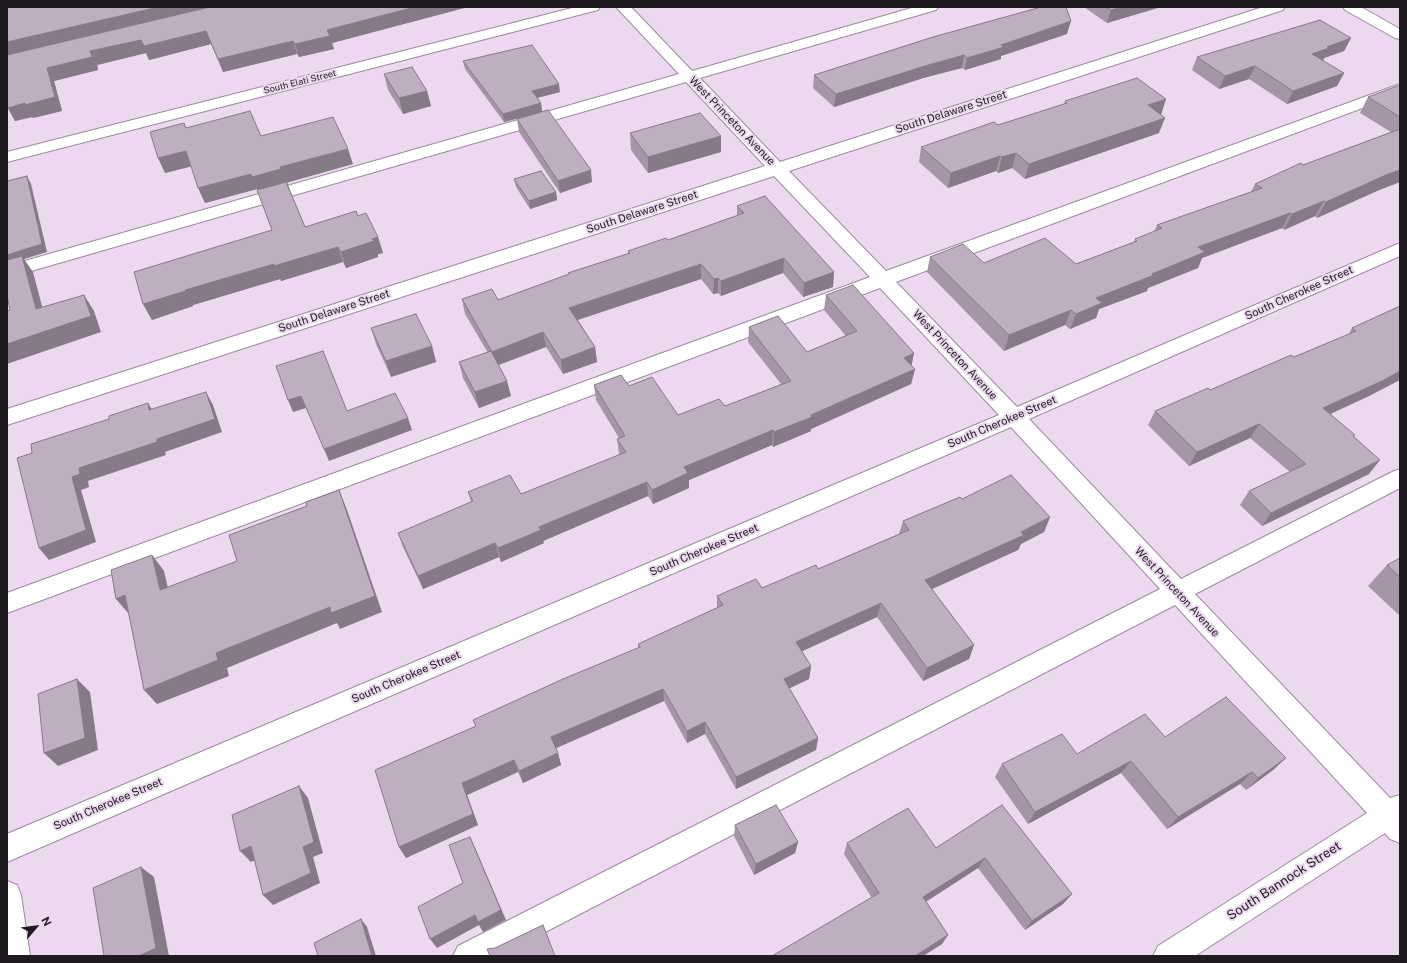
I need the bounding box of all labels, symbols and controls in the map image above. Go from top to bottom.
street label: South Elati Street [263,68,337,96]
street label: West Princeton Avenue [686,74,778,168]
street label: South Delaware Street [894,88,1008,136]
street label: South Delaware Street [585,188,699,236]
street label: South Cherokee Street [1243,263,1355,323]
street label: South Delaware Street [277,287,391,335]
street label: West Princeton Avenue [910,307,1000,403]
street label: South Cherokee Street [946,393,1058,451]
street label: South Cherokee Street [648,521,760,579]
street label: West Princeton Avenue [1132,544,1222,640]
street label: South Cherokee Street [350,648,462,706]
street label: South Cherokee Street [52,775,164,833]
street label: South Bannock Street [1224,838,1344,924]
north arrow [16,907,56,947]
text: N [39,915,54,928]

